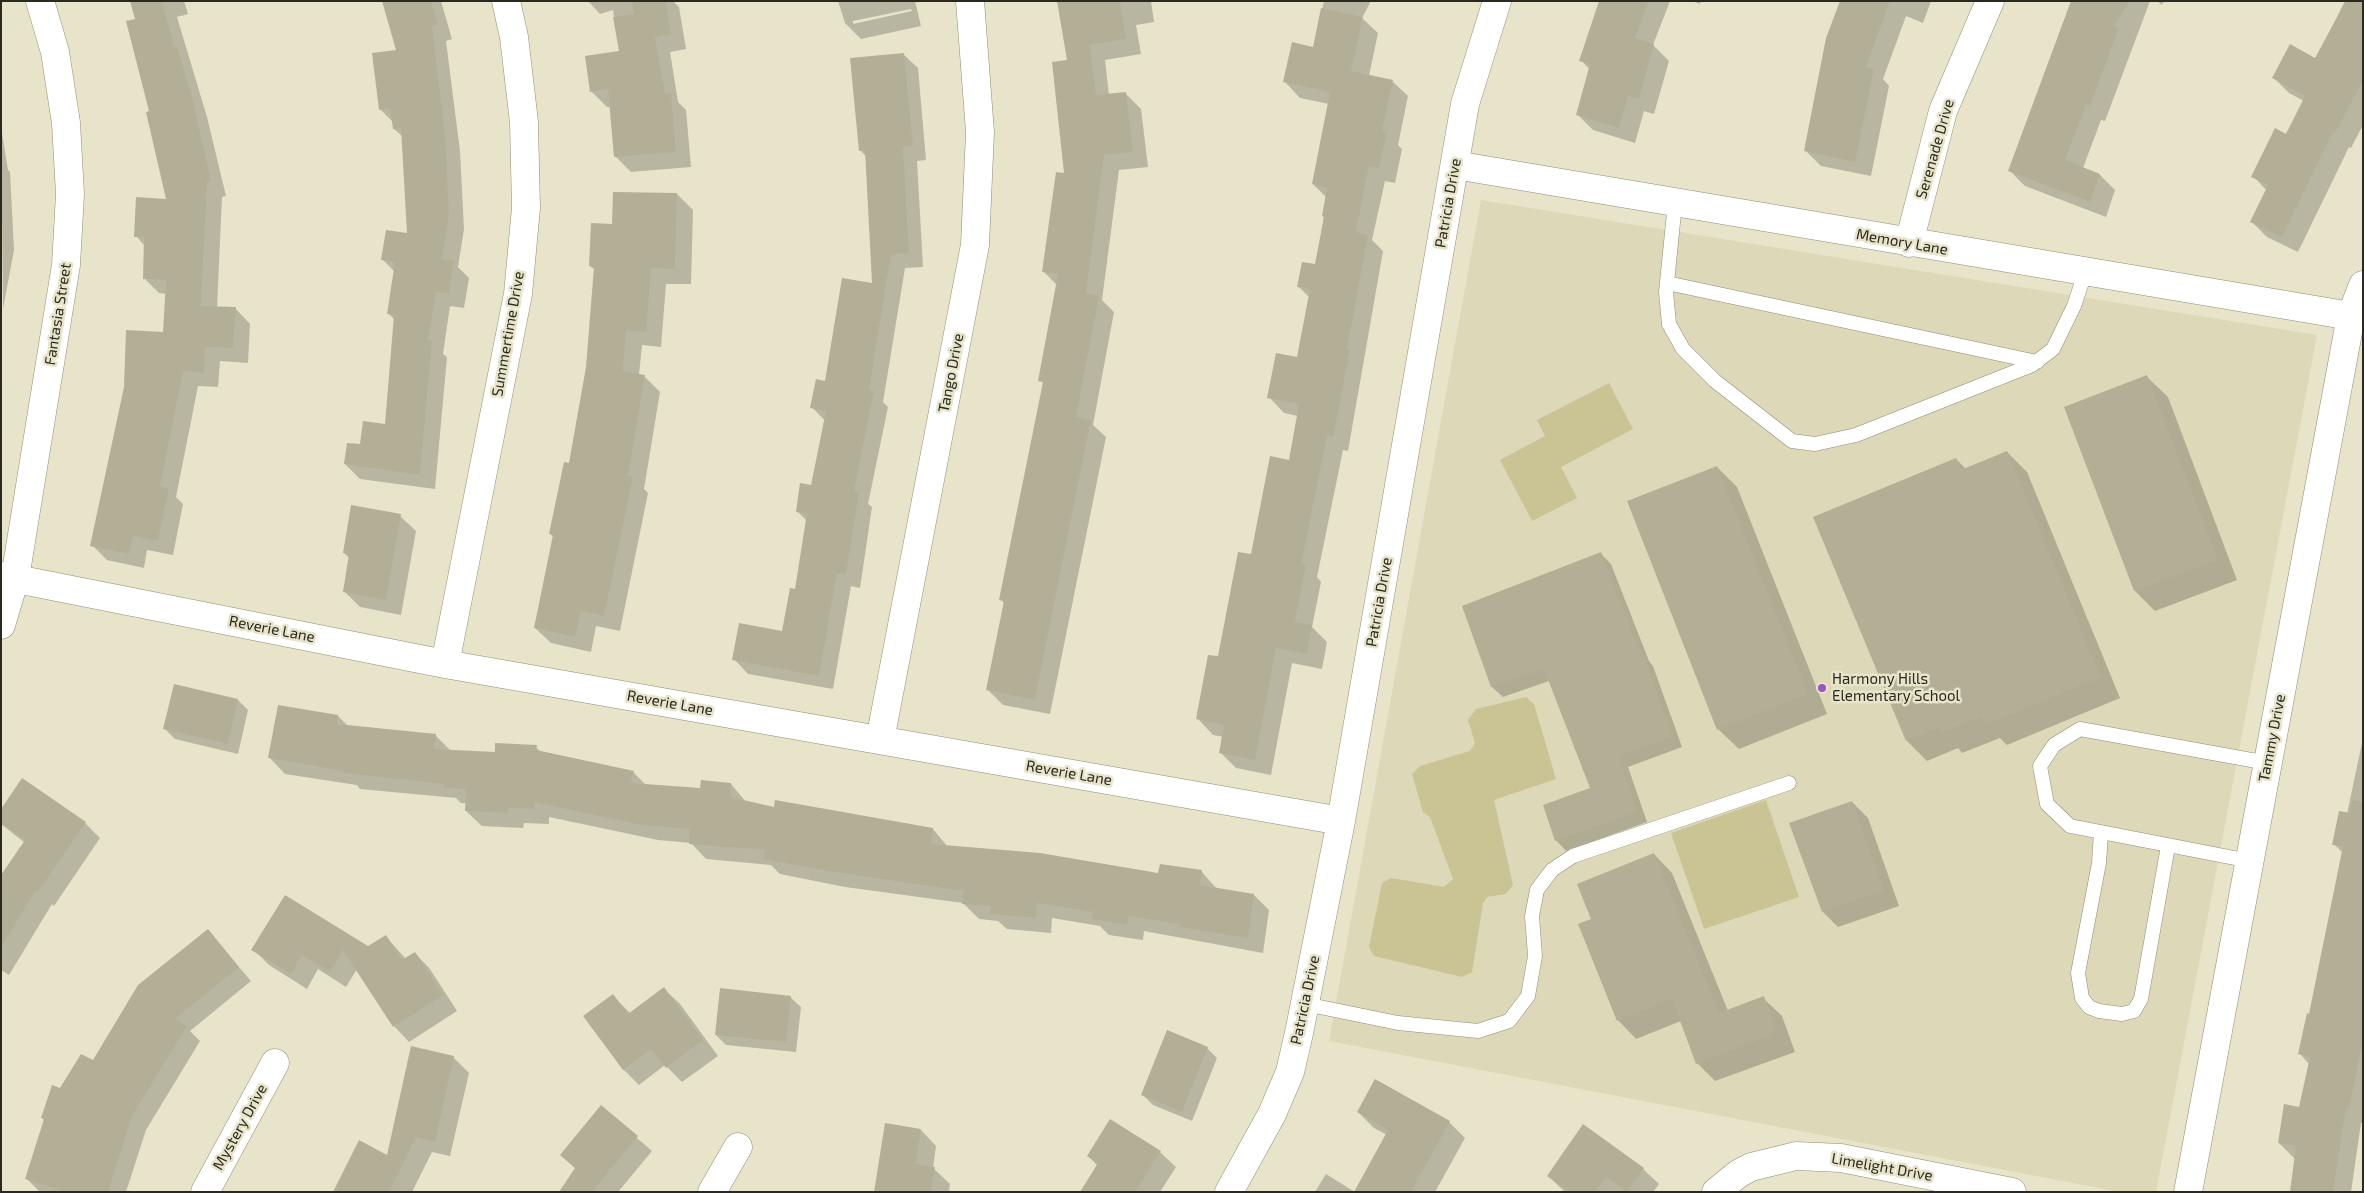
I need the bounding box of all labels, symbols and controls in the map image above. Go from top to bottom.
street label: Serenade Drive [1912,97,1958,201]
street label: Patricia Drive [1431,157,1465,249]
street label: Memory Lane [1855,225,1949,259]
street label: Fantasia Street [41,262,75,366]
street label: Summertime Drive [488,270,528,398]
street label: Tango Drive [935,332,967,414]
street label: Patricia Drive [1362,556,1396,648]
street label: Reverie Lane [228,612,316,646]
place label: Harmony Hills Elementary School [1832,670,1960,705]
marker: Harmony Hills Elementary School [1816,682,1828,694]
street label: Reverie Lane [626,687,714,719]
street label: Tammy Drive [2255,693,2289,783]
street label: Reverie Lane [1025,757,1113,789]
street label: Patricia Drive [1287,954,1323,1046]
street label: Mystery Drive [209,1081,271,1173]
street label: Limelight Drive [1830,1149,1934,1185]

